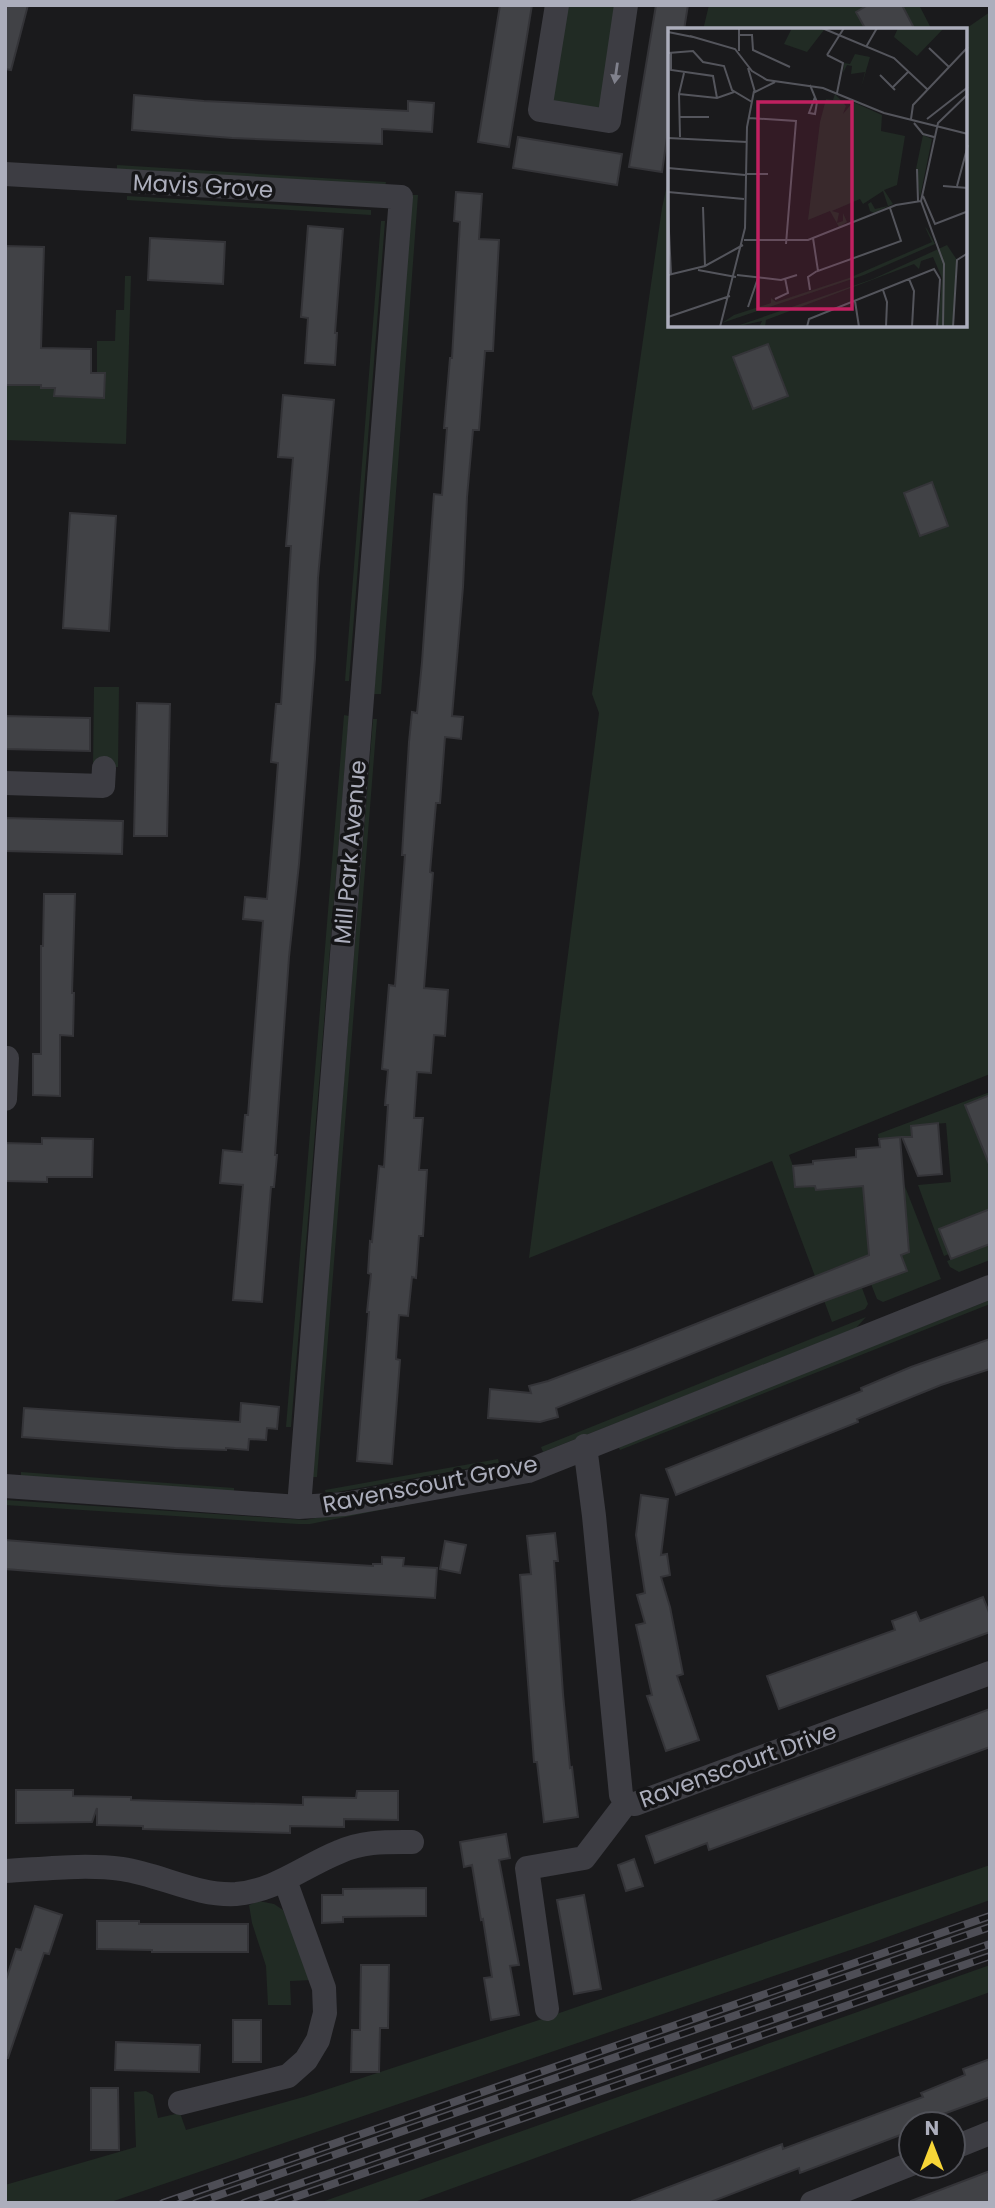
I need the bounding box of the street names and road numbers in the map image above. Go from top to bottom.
street label: Mavis Grove [132,166,274,206]
street label: Mill Park Avenue [326,759,374,945]
street label: Ravenscourt Grove [320,1447,540,1521]
street label: Ravenscourt Drive [635,1714,841,1816]

